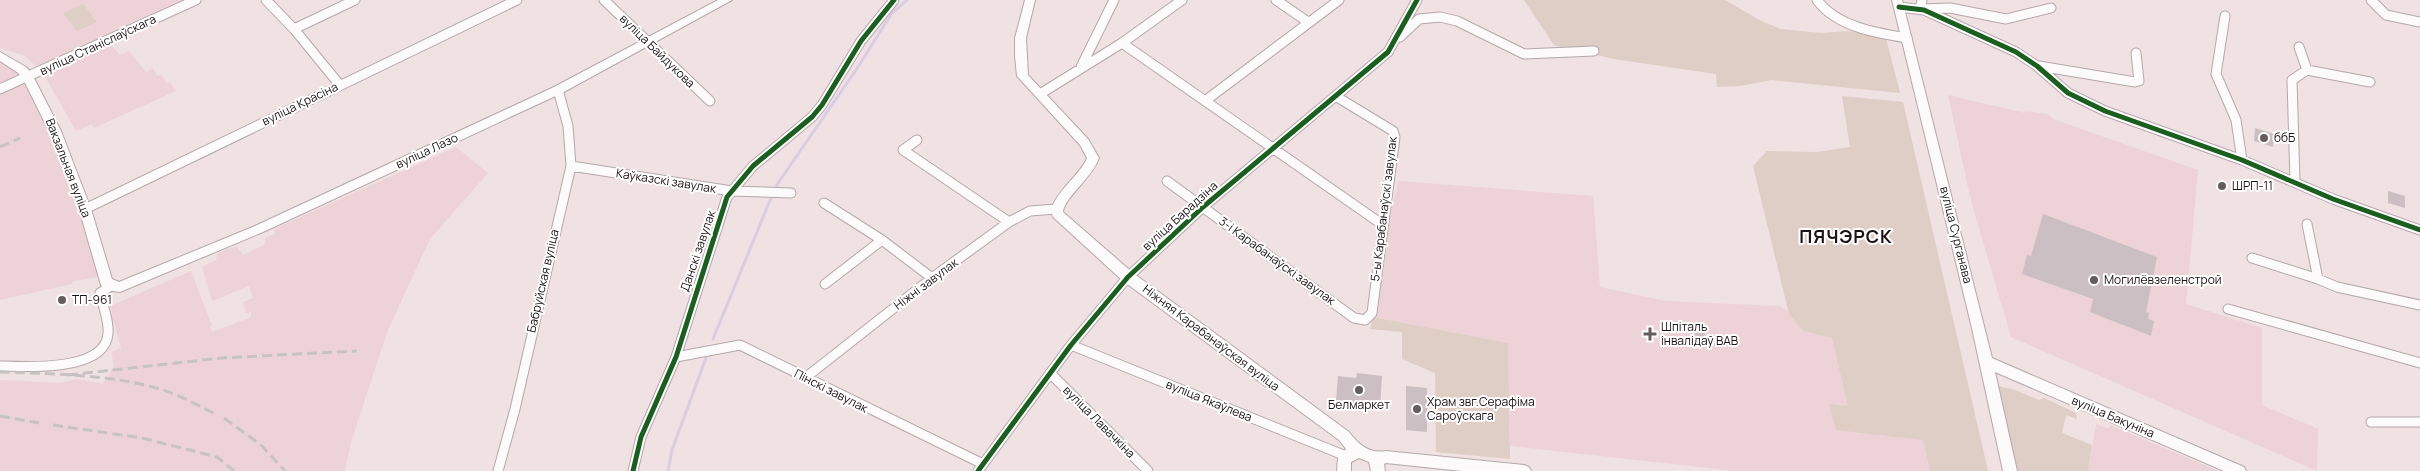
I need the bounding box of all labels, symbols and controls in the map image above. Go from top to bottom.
street label: вуліца Станіслаўскага [37,10,159,79]
street label: вуліца Байдукова [616,10,699,91]
street label: вуліца Красіна [259,78,341,129]
street label: Вакзальная вуліца [42,116,95,220]
street label: вуліца Лазо [393,129,461,172]
place label: ббБ [2274,129,2295,146]
marker: ббБ [2258,132,2270,144]
street label: 5-ы Карабанаўскі завулак [1366,135,1401,282]
street label: Каўказскі завулак [615,164,718,197]
street label: вуліца Барадзіна [1138,177,1221,254]
place label: ШРП-11 [2232,177,2273,194]
marker: ШРП-11 [2216,180,2228,192]
street label: вуліца Сурганава [1936,185,1977,285]
street label: Данскі завулак [676,207,720,294]
street label: 3-і Карабанаўскі завулак [1216,213,1340,309]
district label: ПЯЧЭРСК [1799,224,1893,248]
street label: Бабруйская вуліца [522,228,563,334]
street label: Ніжні завулак [890,253,962,313]
place label: Могилёвзеленстрой [2104,271,2222,288]
marker: Могилёвзеленстрой [2088,274,2100,286]
street label: Ніжняя Карабанаўская вуліца [1139,280,1283,395]
place label: ТП-961 [72,291,112,308]
marker: ТП-961 [56,294,68,306]
place label: Шпіталь інвалідаў ВАВ [1661,318,1738,349]
marker: Шпіталь інвалідаў ВАВ [1643,327,1657,341]
street label: Пінскі завулак [791,365,872,417]
street label: вуліца Якаўлева [1164,375,1255,426]
street label: вуліца Лавачкіна [1059,382,1139,462]
marker: Белмаркет [1353,384,1365,396]
street label: вуліца Бакуніна [2069,391,2157,442]
place label: Храм звг.Серафіма Сароўскага [1427,393,1535,424]
place label: Белмаркет [1328,396,1390,413]
marker: Храм звг.Серафіма Сароўскага [1411,403,1423,415]

